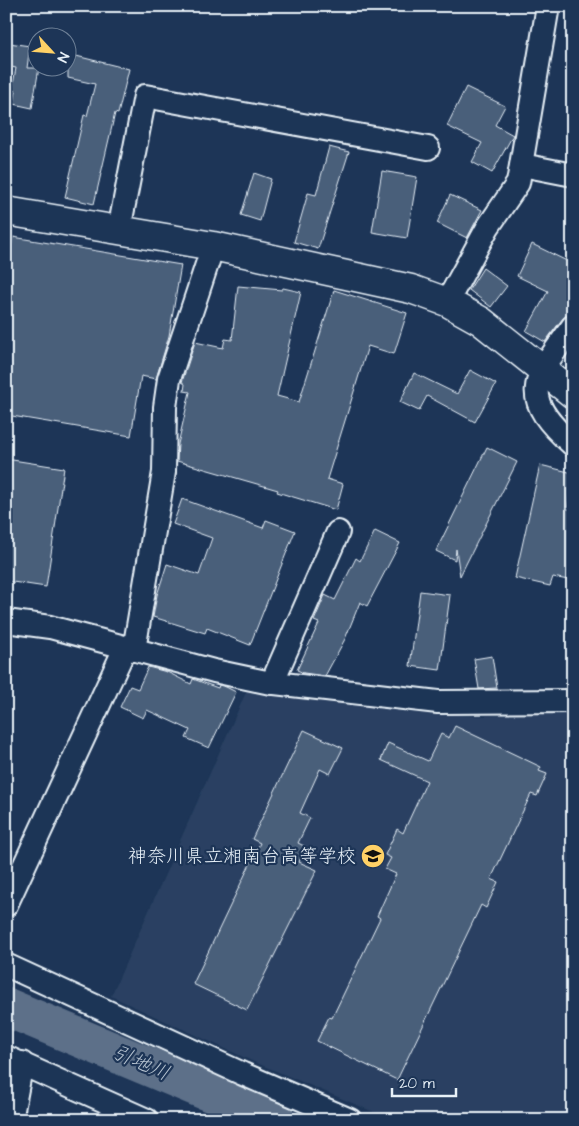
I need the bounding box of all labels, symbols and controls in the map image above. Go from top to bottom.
north arrow [28,28,78,78]
text: N [52,49,74,66]
place label: 神奈川県立湘南台高等学校 [128,843,356,870]
school or university icon: 神奈川県立湘南台高等学校 [360,843,386,869]
water label: 引地川 [108,1038,174,1088]
scale bar [392,1066,455,1098]
text: 20 m [399,1073,435,1094]

